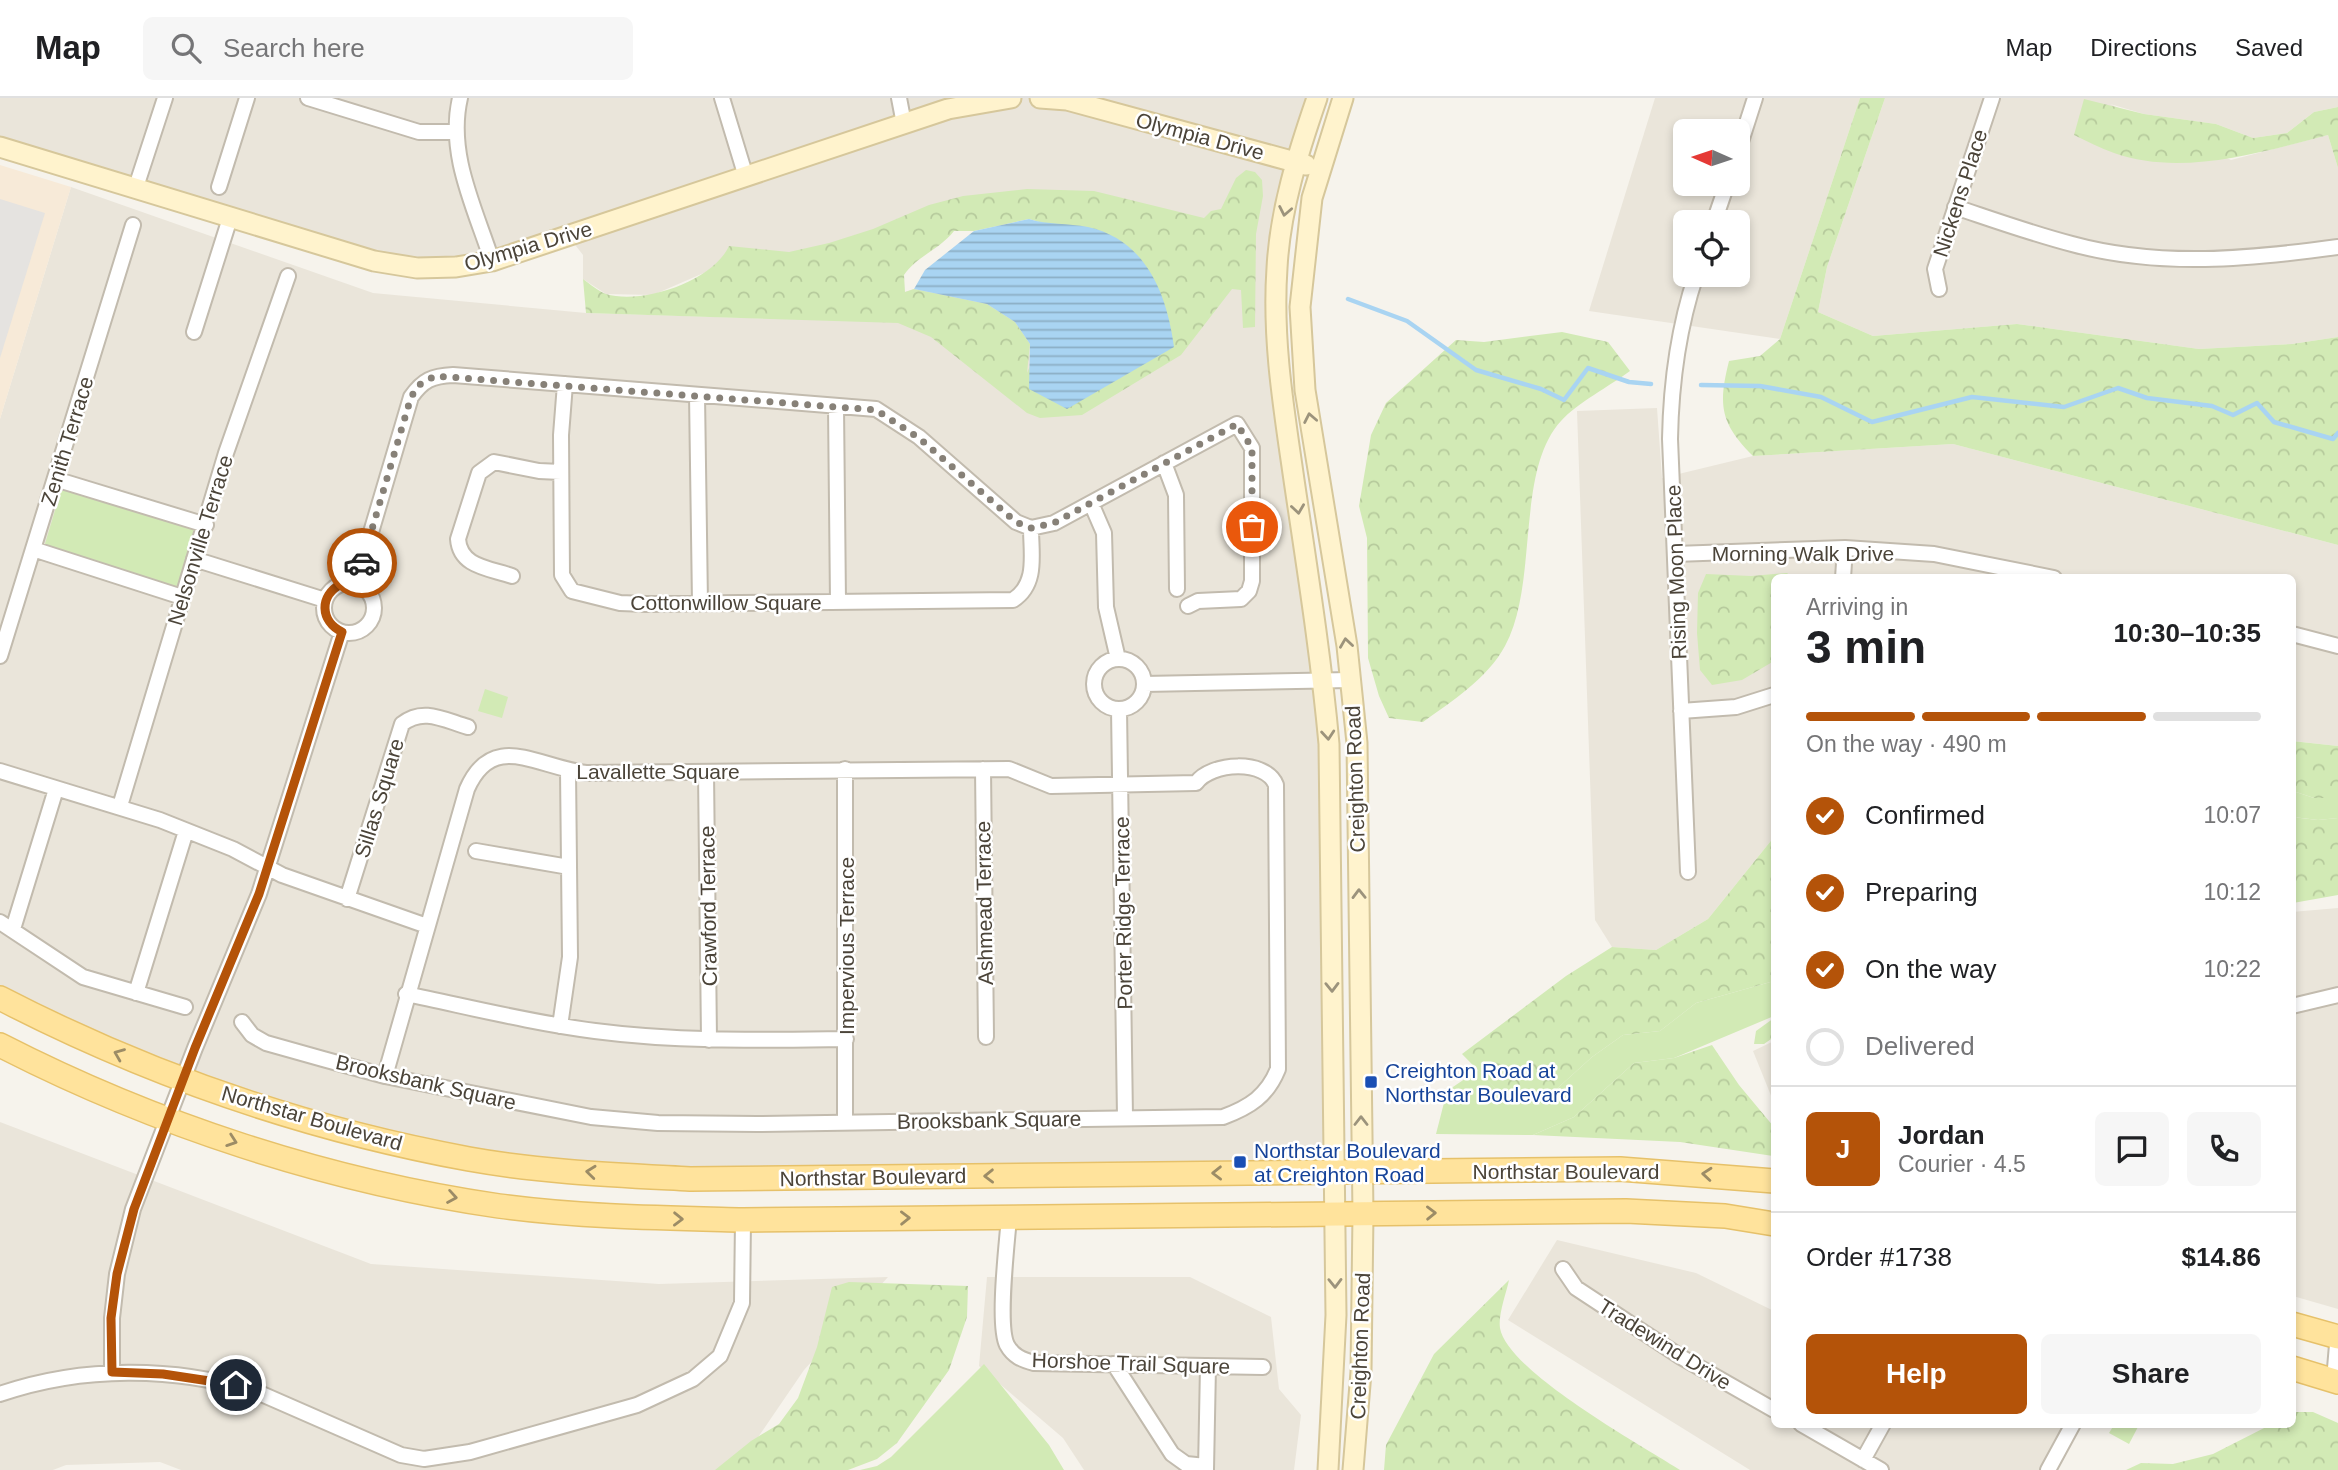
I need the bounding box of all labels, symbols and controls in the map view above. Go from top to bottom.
search box [143,17,633,80]
text: Map [35,29,101,66]
icon: search [167,29,205,67]
text: Search here [223,33,365,63]
text: Map [2006,34,2052,61]
text: Directions [2090,34,2197,61]
text: Saved [2235,34,2303,61]
street label: Olympia Drive [1133,108,1267,164]
north arrow [1673,119,1750,196]
map controls [1673,119,1750,287]
street label: Nickens Place [1929,126,1991,260]
one-way arrow [1279,205,1294,217]
button: locate [1673,210,1750,287]
street label: Olympia Drive [461,217,595,275]
street label: Zenith Terrace [36,374,98,508]
one-way arrow [1303,412,1318,424]
street label: Nelsonville Terrace [163,452,237,628]
street label: Rising Moon Place [1661,484,1691,660]
pin [1222,497,1282,557]
one-way arrow [1290,504,1305,515]
icon: bag [1233,508,1271,546]
courier [327,528,397,598]
street label: Morning Walk Drive [1712,542,1894,565]
icon: car [343,544,381,582]
street label: Cottonwillow Square [630,591,822,614]
text: Arriving in [1806,594,1908,620]
text: 10:30–10:35 [2114,618,2261,648]
text: 3 min [1806,621,1926,673]
one-way arrow [1339,637,1354,648]
street label: Creighton Road [1341,705,1369,853]
one-way arrow [1320,730,1335,741]
text: On the way · 490 m [1806,731,2007,757]
street label: Sillas Square [350,735,408,861]
street label: Lavallette Square [576,760,740,783]
icon: check [1806,797,1844,835]
text: Confirmed [1865,800,1985,830]
text: 10:07 [2203,802,2261,828]
street label: Porter Ridge Terrace [1110,816,1136,1010]
street label: Ashmead Terrace [971,821,997,985]
street label: Crawford Terrace [695,825,721,987]
street label: Impervious Terrace [835,857,858,1035]
icon: check [1806,874,1844,912]
text: Preparing [1865,877,1978,907]
text: 10:12 [2203,879,2261,905]
one-way arrow [1351,888,1367,899]
icon: check [1806,951,1844,989]
text: On the way [1865,954,1997,984]
text: 10:22 [2203,956,2261,982]
one-way arrow [1325,982,1340,993]
text: Delivered [1865,1031,1975,1061]
one-way arrow [114,1048,127,1062]
street label: Brooksbank Square [334,1050,518,1114]
place label: Creighton Road at Northstar Boulevard [1385,1059,1572,1106]
marker: Creighton Road at Northstar Boulevard [1363,1074,1379,1090]
street label: Northstar Boulevard [219,1081,405,1155]
street label: Brooksbank Square [897,1107,1081,1133]
button: chat [2095,1112,2169,1186]
button: phone [2187,1112,2261,1186]
one-way arrow [1353,1116,1369,1126]
text: Jordan [1898,1120,1985,1150]
one-way arrow [225,1133,237,1147]
text: J [1836,1134,1850,1164]
place label: Northstar Boulevard at Creighton Road [1254,1139,1441,1186]
text: Courier · 4.5 [1898,1151,2026,1177]
marker: Northstar Boulevard at Creighton Road [1232,1154,1248,1170]
street label: Northstar Boulevard [1473,1160,1659,1183]
street label: Northstar Boulevard [779,1164,967,1190]
one-way arrow [585,1165,596,1180]
one-way arrow [1211,1165,1222,1181]
one-way arrow [1701,1167,1712,1182]
one-way arrow [984,1168,994,1184]
one-way arrow [446,1189,458,1204]
one-way arrow [1426,1205,1437,1221]
one-way arrow [901,1210,911,1226]
one-way arrow [673,1211,684,1226]
text: Order #1738 [1806,1242,1952,1272]
text: $14.86 [2181,1242,2261,1272]
street label: Creighton Road [1346,1272,1374,1420]
one-way arrow [1328,1278,1343,1289]
street label: Tradewind Drive [1594,1294,1736,1394]
button: Help [1806,1334,2027,1414]
button: Share [2041,1334,2261,1414]
street label: Horshoe Trail Square [1031,1348,1231,1378]
pin [206,1355,266,1415]
icon: home [217,1366,255,1404]

